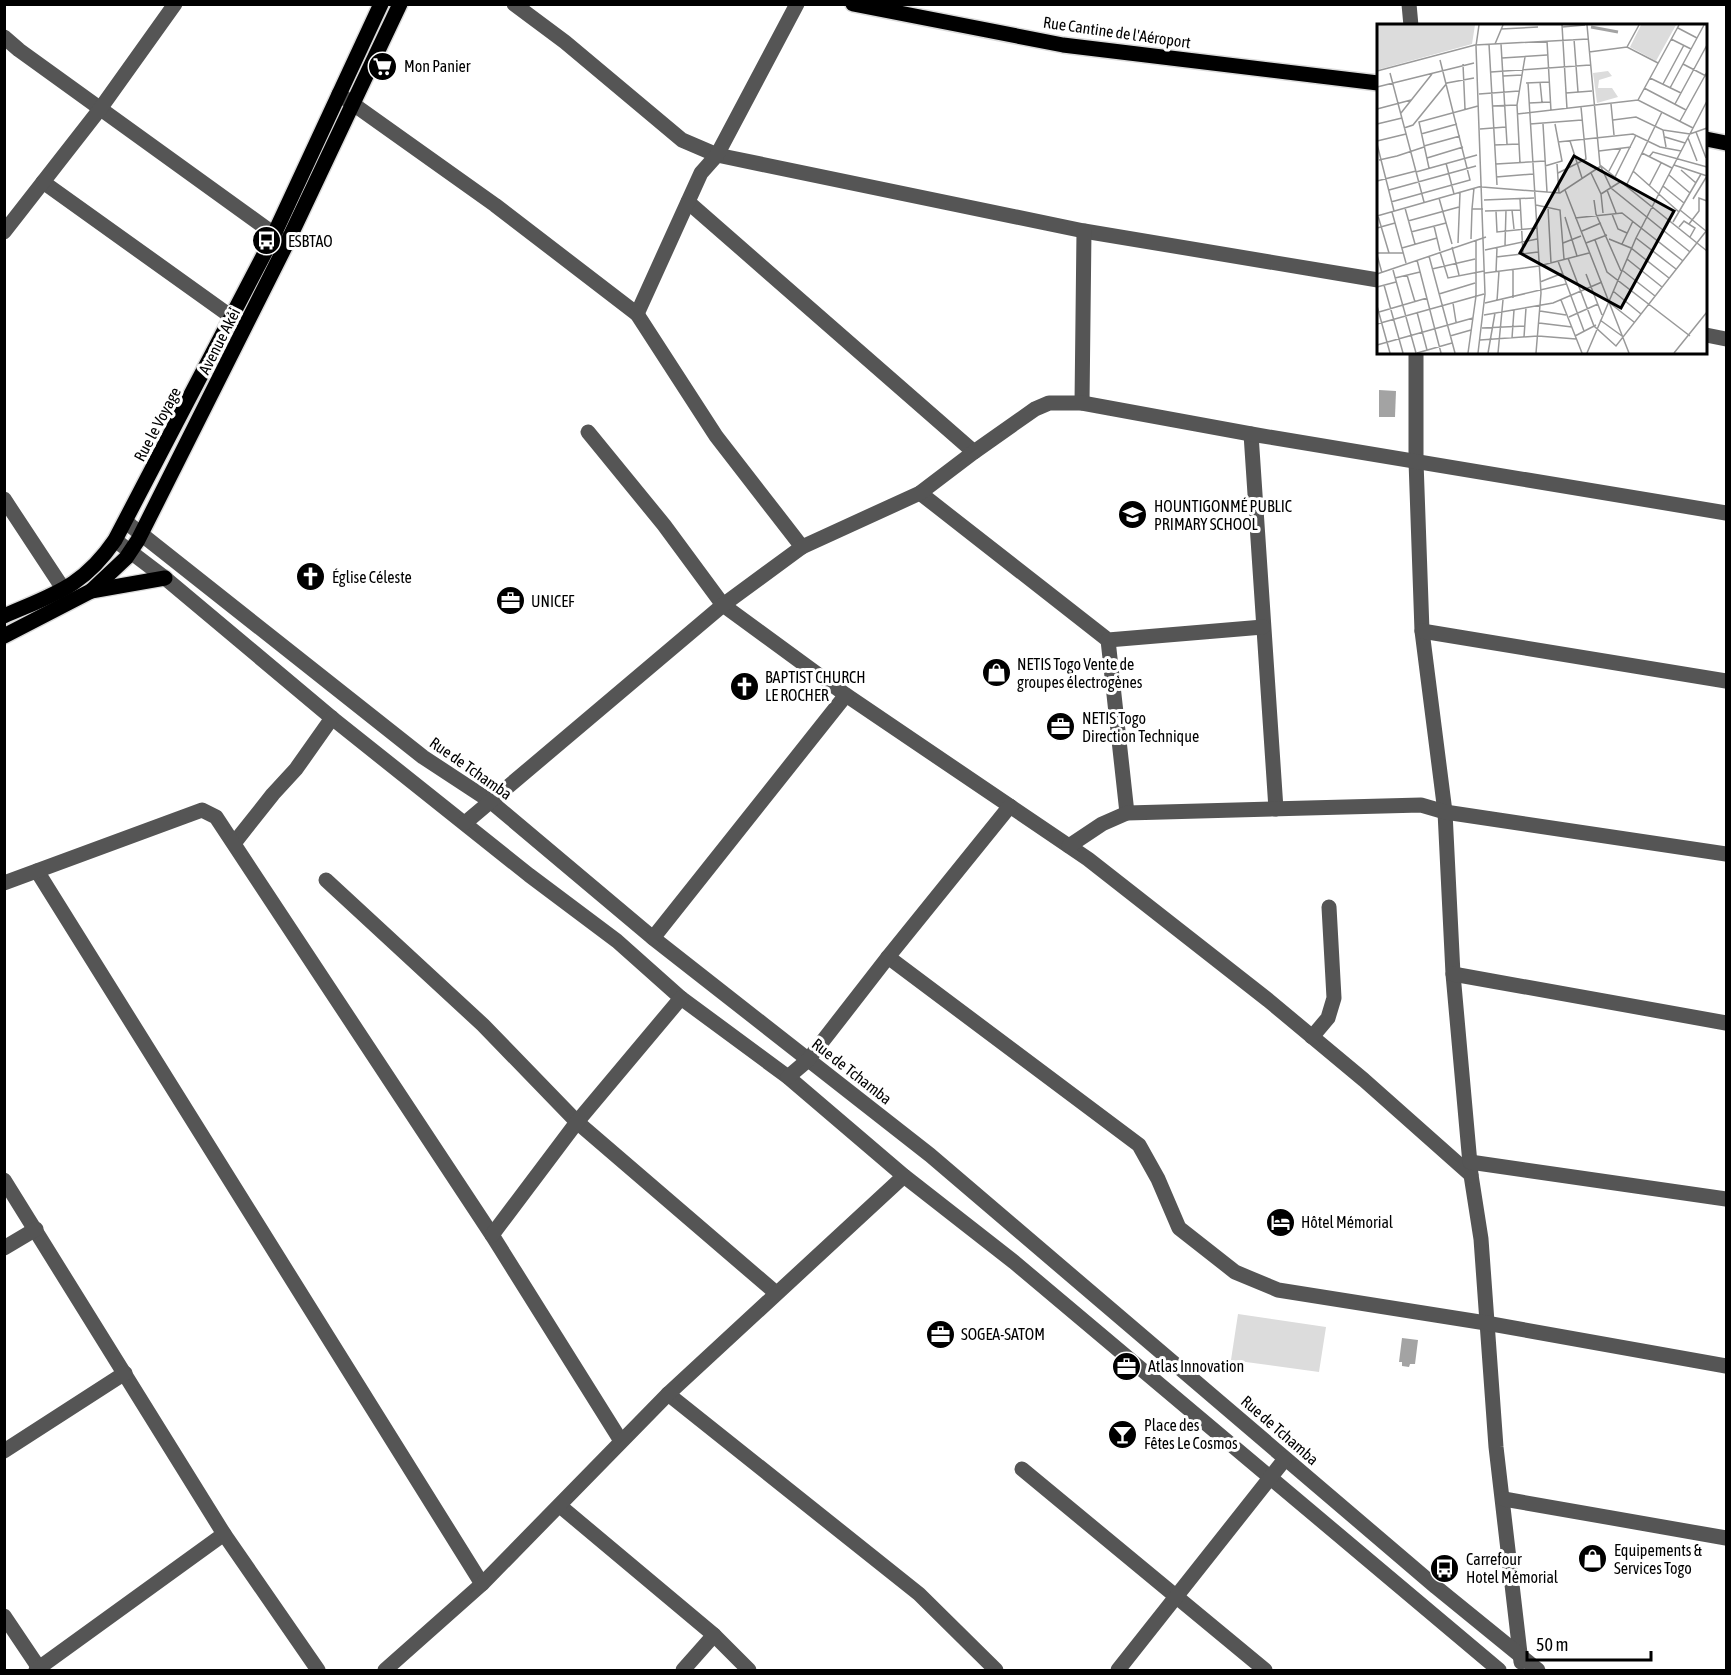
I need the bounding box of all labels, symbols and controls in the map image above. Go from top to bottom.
street label: Rue Cantine de l'Aéroport [1042,13,1192,52]
inset map [1377,24,1707,354]
supermarket icon: Mon Panier [367,50,399,82]
place label: Mon Panier [404,57,471,75]
bus stop icon: ESBTAO [251,225,283,257]
place label: ESBTAO [288,232,333,250]
street label: Avenue Akéi [195,305,243,377]
street label: Rue le Voyage [130,384,185,465]
place label: HOUNTIGONMÉ PUBLIC PRIMARY SCHOOL [1154,497,1292,533]
school or university icon: HOUNTIGONMÉ PUBLIC PRIMARY SCHOOL [1117,499,1149,531]
church icon: Église Céleste [295,561,327,593]
place label: Église Céleste [332,568,412,587]
office icon: UNICEF [494,585,526,617]
place label: UNICEF [531,592,575,610]
place label: NETIS Togo Vente de groupes électrogènes [1017,655,1143,692]
shop icon: NETIS Togo Vente de groupes électrogènes [980,657,1012,689]
place label: BAPTIST CHURCH LE ROCHER [765,668,866,704]
church icon: BAPTIST CHURCH LE ROCHER [728,670,760,702]
place label: NETIS Togo Direction Technique [1082,709,1199,746]
office icon: NETIS Togo Direction Technique [1045,711,1077,743]
street label: Rue de Tchamba [427,733,515,803]
street label: Rue de Tchamba [809,1034,895,1108]
hotel icon: Hôtel Mémorial [1264,1206,1296,1238]
place label: Hôtel Mémorial [1301,1213,1394,1231]
office icon: SOGEA-SATOM [924,1318,956,1350]
place label: SOGEA-SATOM [961,1325,1045,1343]
office icon: Atlas Innovation [1111,1350,1143,1382]
place label: Atlas Innovation [1148,1357,1244,1375]
street label: Rue de Tchamba [1238,1392,1322,1468]
place label: Place des Fêtes Le Cosmos [1144,1416,1238,1452]
bar icon: Place des Fêtes Le Cosmos [1107,1418,1139,1450]
place label: Equipements & Services Togo [1614,1541,1703,1578]
shop icon: Equipements & Services Togo [1577,1543,1609,1575]
place label: Carrefour Hotel Mémorial [1466,1550,1559,1586]
bus stop icon: Carrefour Hotel Mémorial [1429,1552,1461,1584]
scale bar [1527,1624,1652,1662]
text: 50 m [1536,1634,1568,1655]

